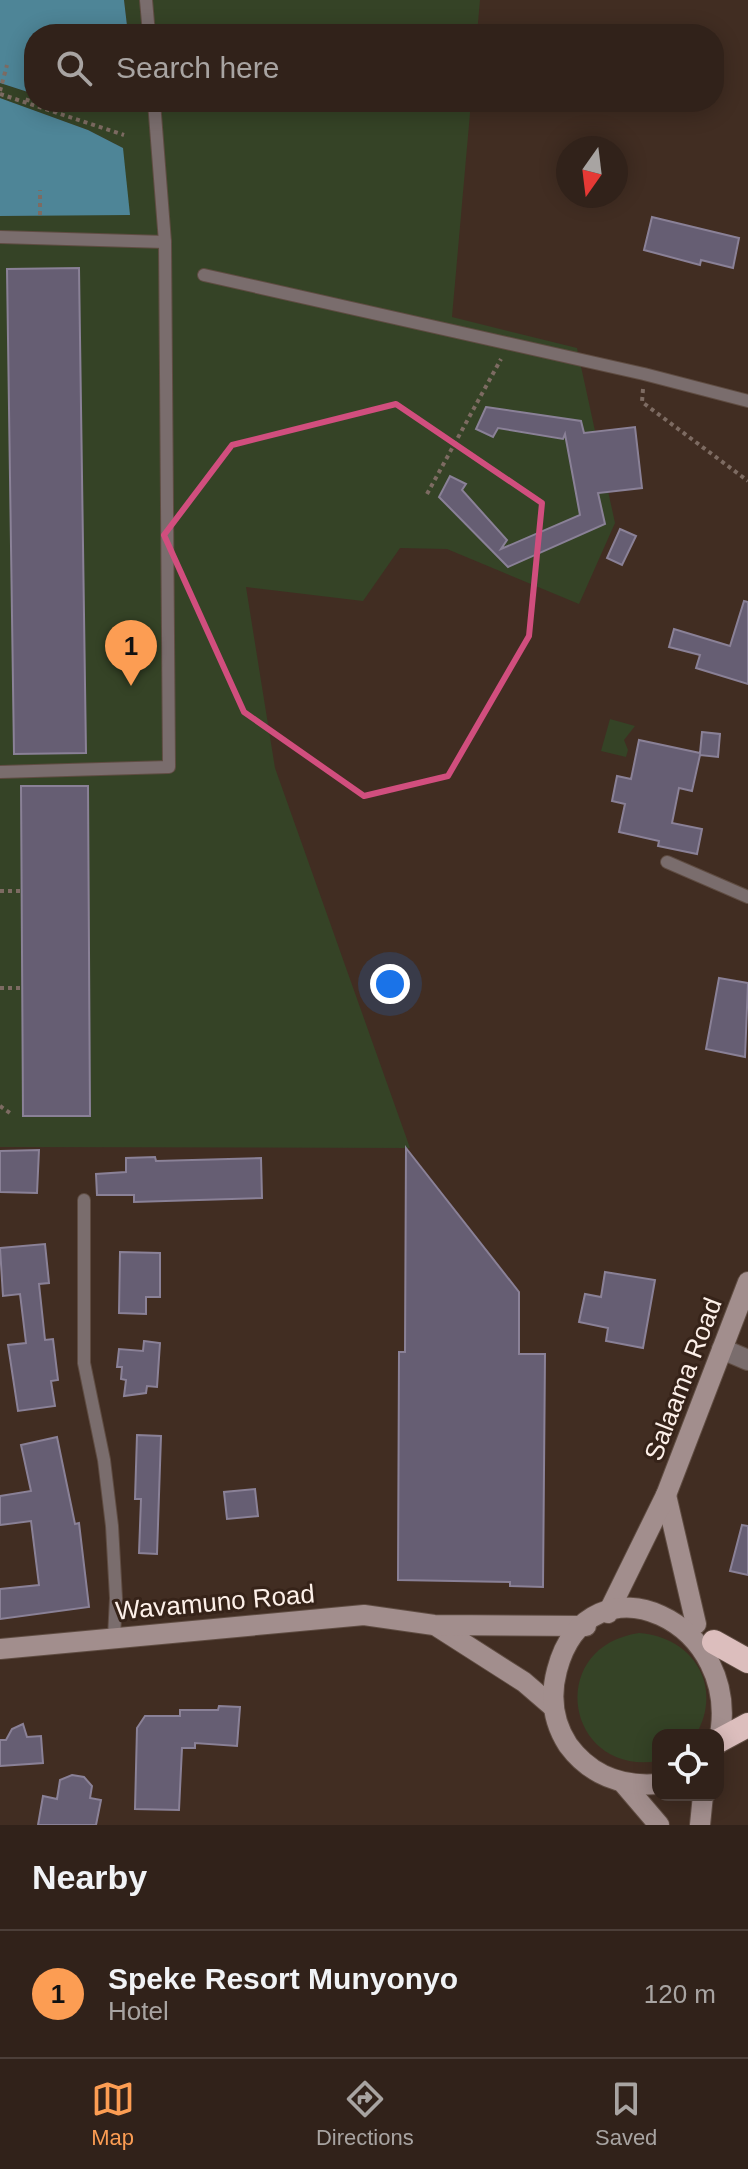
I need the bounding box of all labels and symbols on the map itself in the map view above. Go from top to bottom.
north arrow [556,136,628,208]
pin: 1 [105,620,157,686]
your location [370,964,410,1004]
street label: Salaama Road [638,1293,728,1465]
street label: Wavamuno Road [114,1578,316,1626]

